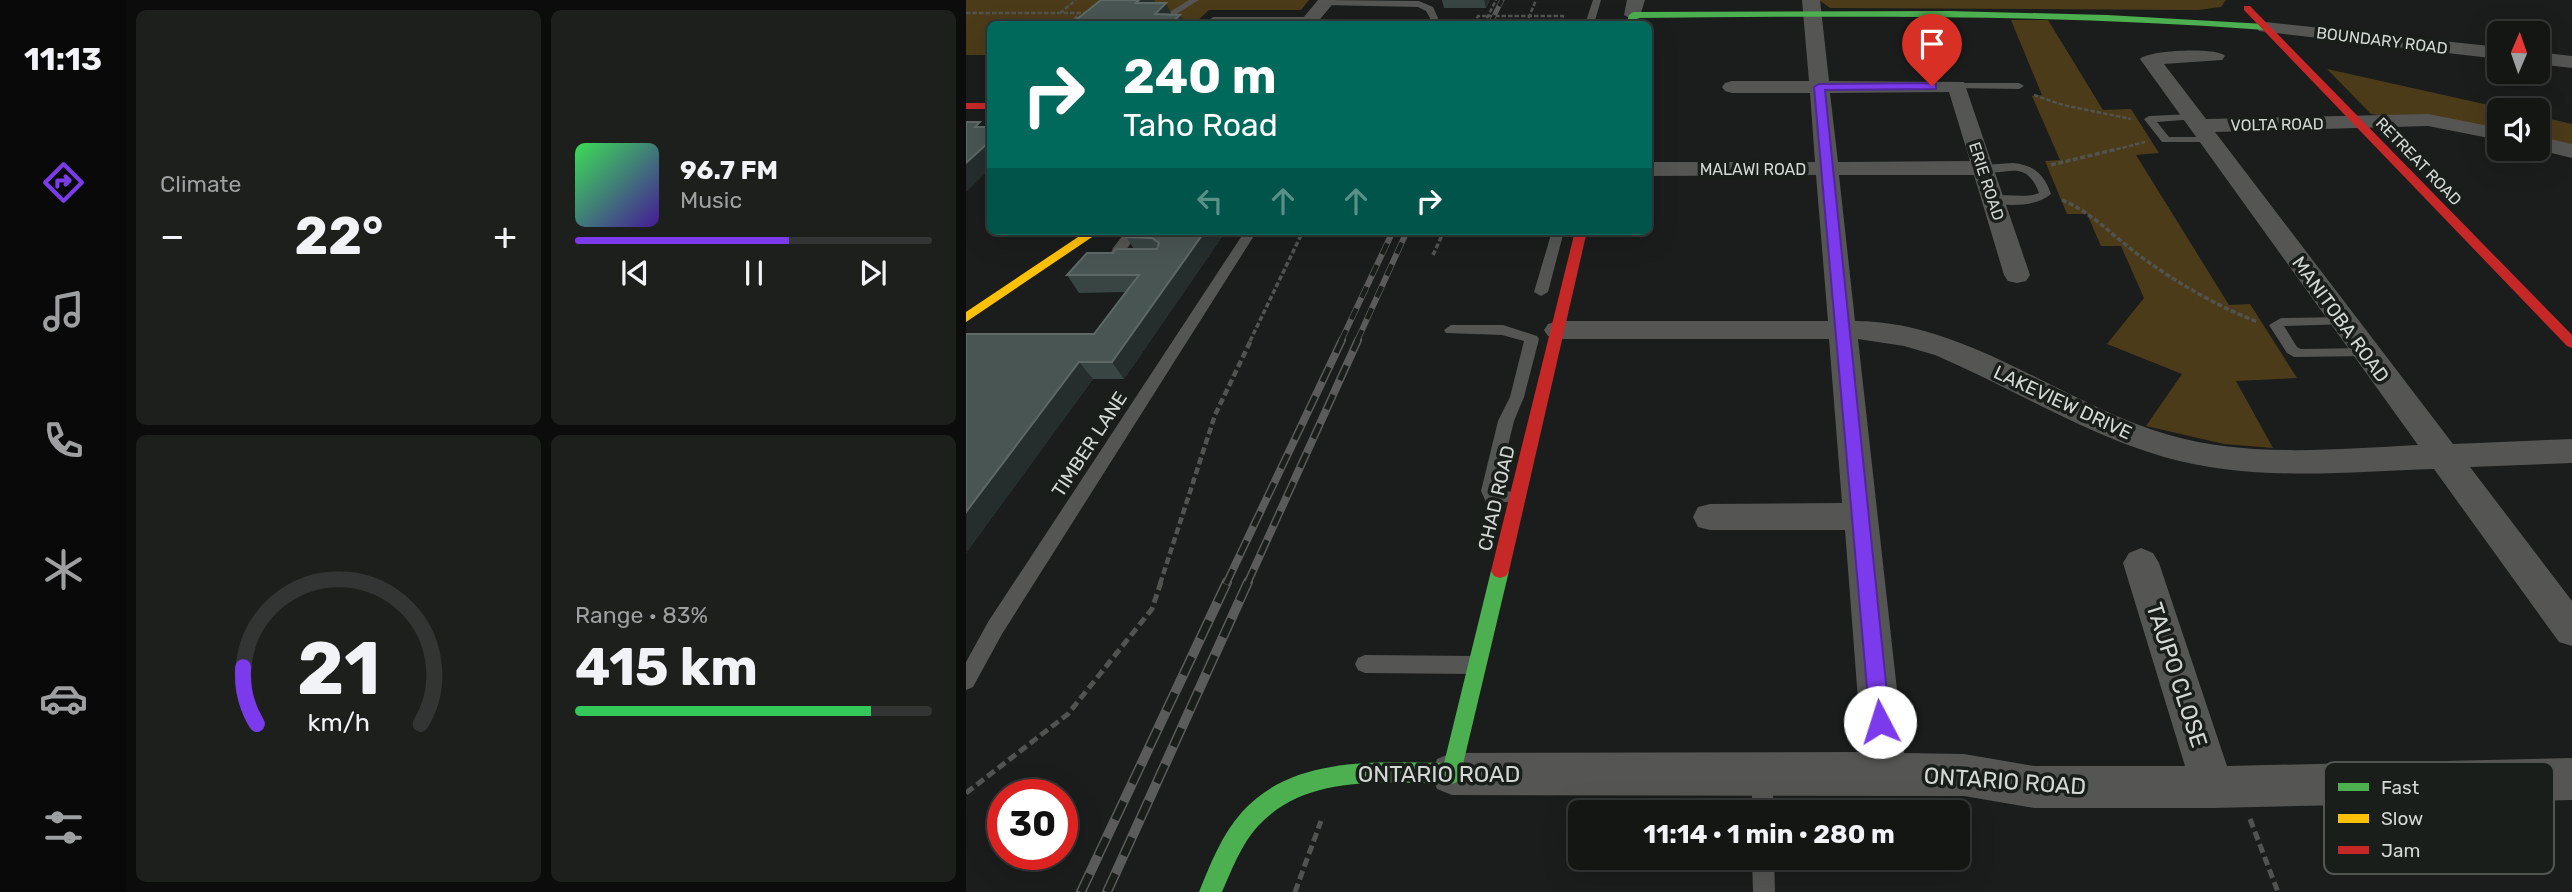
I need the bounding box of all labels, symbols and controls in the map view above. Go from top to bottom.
pin [1902,14,1962,86]
north arrow [2487,21,2550,84]
map controls [2487,21,2550,161]
street label: BOUNDARY ROAD [2315,23,2449,58]
icon: arrive [1913,25,1951,63]
text: 11:13 [24,40,102,78]
text: 240 m [1123,47,1277,105]
icon: right [1008,49,1099,140]
button: sound [2487,98,2550,161]
text: Taho Road [1123,106,1278,144]
street label: RETREAT ROAD [2372,113,2465,209]
street label: VOLTA ROAD [2230,114,2324,135]
street label: ERIE ROAD [1965,140,2008,223]
text: 96.7 FM [680,155,778,186]
icon: directions [39,158,88,207]
street label: MALAWI ROAD [1700,160,1806,179]
text: Climate [160,170,241,198]
icon: left [1191,182,1229,220]
icon: ahead [1264,182,1302,220]
icon: ahead [1337,182,1375,220]
icon: right [1410,182,1448,220]
text: Music [680,186,742,214]
text: 22° [295,205,384,267]
text: − [160,213,185,259]
text: + [493,213,517,259]
street label: MANITOBA ROAD [2287,252,2394,387]
icon: previous [616,254,654,292]
icon: pause [735,254,773,292]
icon: next [854,254,892,292]
icon: music [39,287,88,336]
street label: LAKEVIEW DRIVE [1990,360,2135,444]
street label: TIMBER LANE [1047,387,1132,501]
icon: phone [39,416,88,465]
street label: CHAD ROAD [1473,443,1520,553]
icon: climate [39,545,88,594]
street label: TAUPO CLOSE [2140,599,2214,751]
text: Range · 83% [575,601,708,629]
text: 21 [297,627,380,713]
text: 415 km [575,636,758,698]
icon: car [39,674,88,723]
position arrow [1843,685,1917,759]
text: km/h [307,708,370,737]
street label: ONTARIO ROAD [1358,760,1520,788]
street label: ONTARIO ROAD [1923,761,2087,801]
legend [2324,762,2554,874]
text: Fast [2381,776,2420,799]
speed limit sign: 30 [987,779,1078,870]
icon: filters [39,803,88,852]
text: Slow [2381,807,2423,830]
text: 11:14 · 1 min · 280 m [1643,819,1895,850]
text: Jam [2381,839,2420,862]

